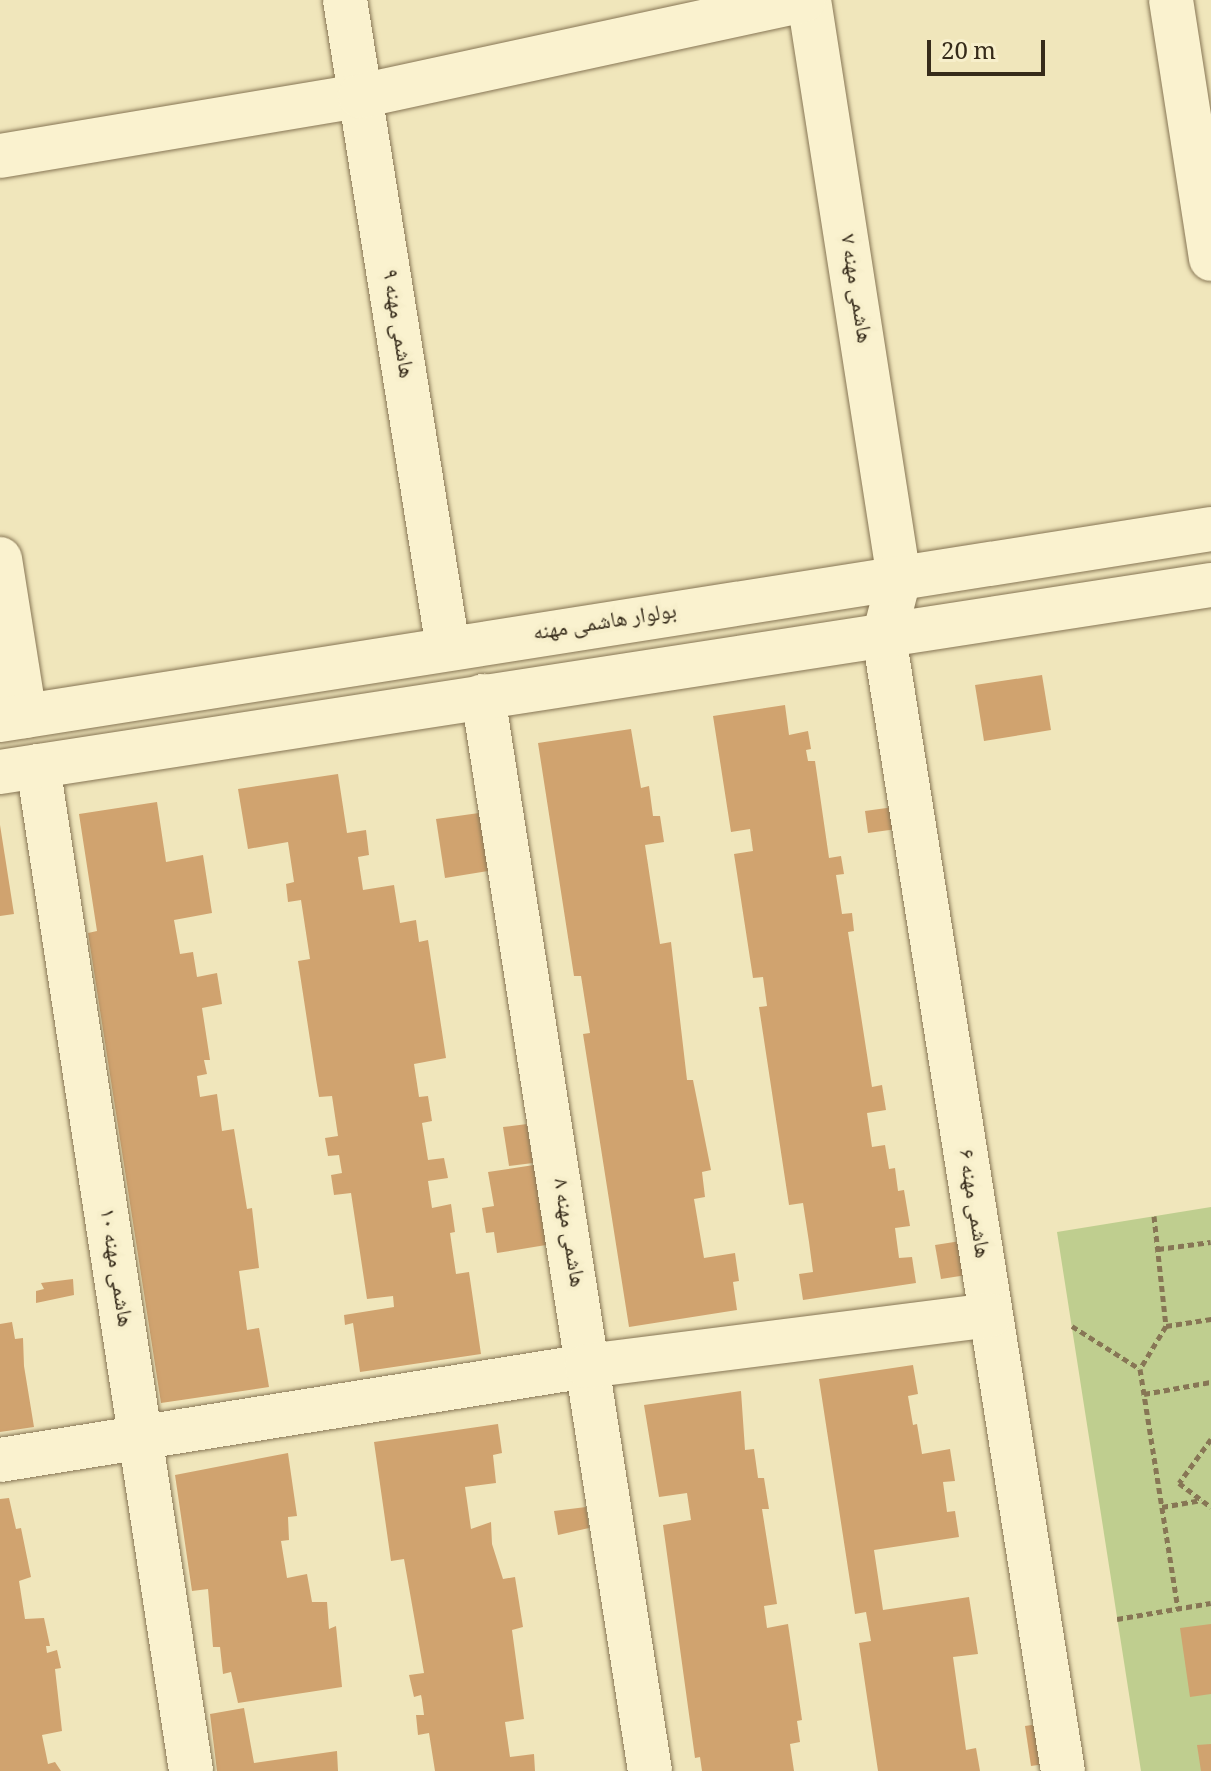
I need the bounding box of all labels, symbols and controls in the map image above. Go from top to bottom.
scale bar [931,24,1049,74]
text: 20 m [941,33,996,74]
street label: هاشمی مهنه ۷ [832,233,876,345]
street label: هاشمی مهنه ۹ [374,268,418,380]
street label: بولوار هاشمی مهنه [531,600,679,648]
street label: هاشمی مهنه ۶ [950,1148,994,1260]
street label: هاشمی مهنه ۸ [545,1177,589,1289]
street label: هاشمی مهنه ۱۰ [92,1207,136,1329]

